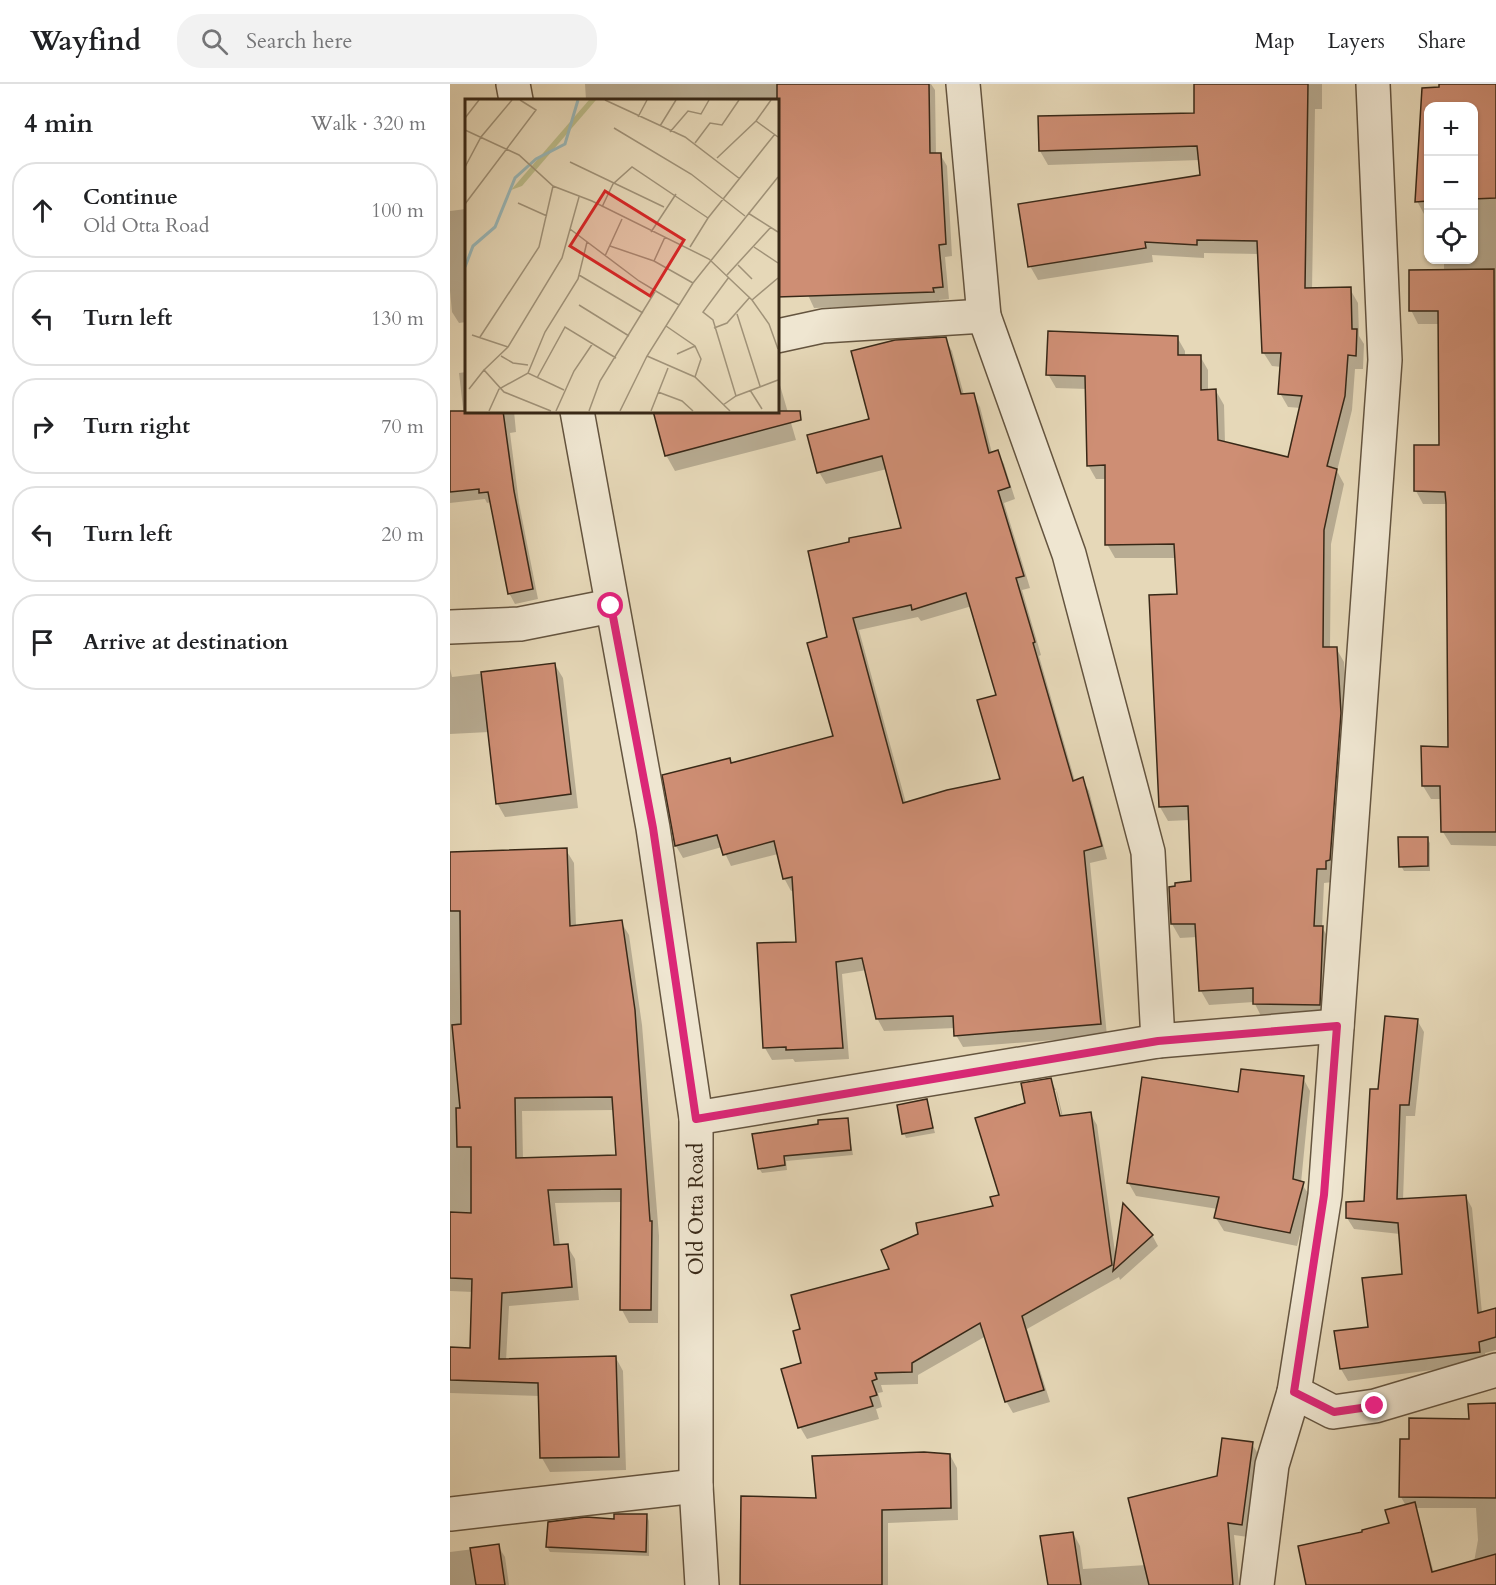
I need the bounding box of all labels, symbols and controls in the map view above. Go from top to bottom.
search box [177,14,597,68]
text: Wayfind [30,22,141,60]
icon: search [198,25,231,58]
text: Search here [246,26,353,56]
text: Map [1255,27,1295,56]
text: Layers [1328,27,1385,56]
text: Share [1418,27,1466,56]
inset map [465,99,778,412]
map controls [1424,102,1478,264]
button: + [1424,102,1478,156]
text: 4 min [24,106,93,141]
text: Walk · 320 m [311,110,426,137]
button: − [1424,156,1478,210]
text: Continue [83,182,178,212]
icon: ahead [26,194,59,227]
text: 100 m [371,197,424,224]
button: locate [1424,210,1478,264]
text: Old Otta Road [83,212,209,239]
icon: left [26,302,59,335]
text: Turn left [83,303,172,333]
text: 130 m [371,305,424,332]
icon: right [26,410,59,443]
text: Turn right [83,411,190,441]
text: 70 m [381,413,424,440]
icon: left [26,518,59,551]
text: Turn left [83,519,172,549]
text: 20 m [381,521,424,548]
route start [597,592,623,618]
icon: arrive [26,626,59,659]
text: Arrive at destination [83,627,288,657]
street label: Old Otta Road [682,1143,711,1275]
route end [1361,1392,1387,1418]

